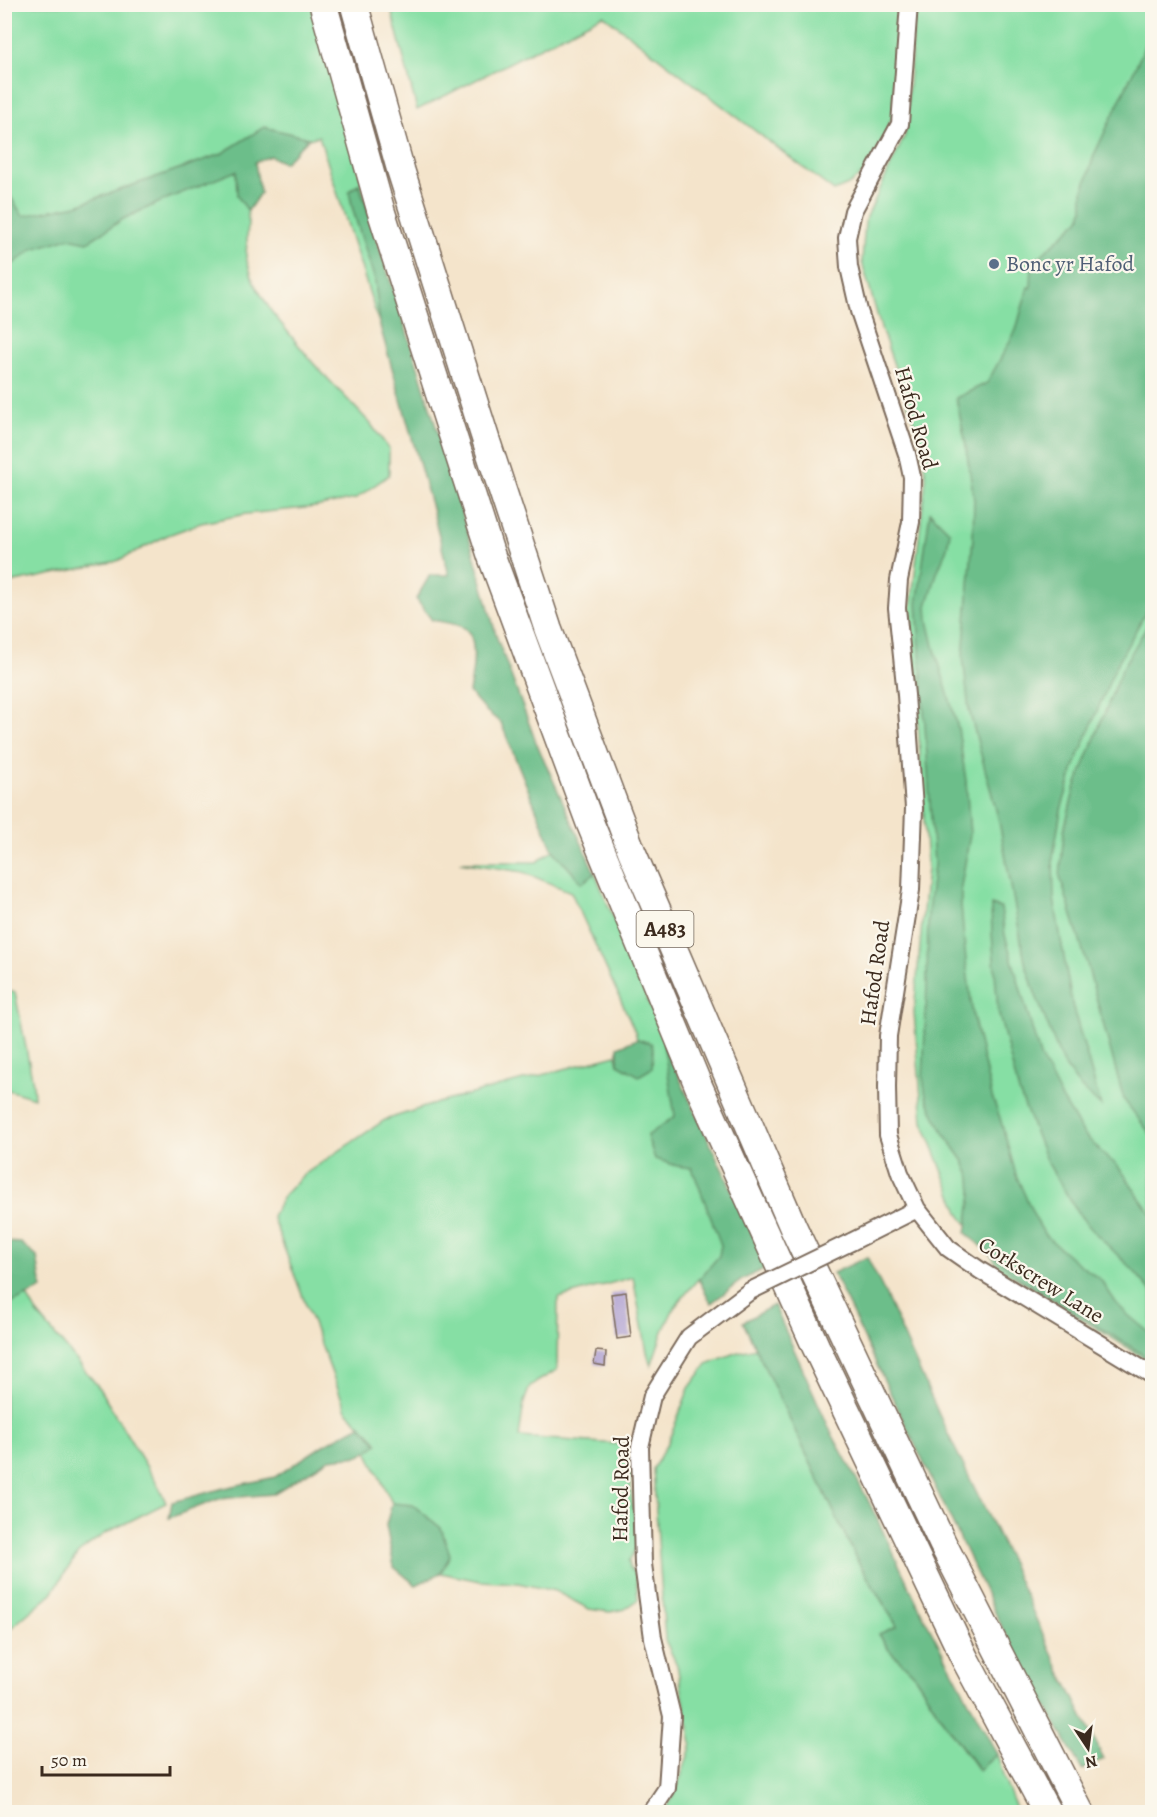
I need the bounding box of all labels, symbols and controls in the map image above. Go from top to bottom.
place label: Bonc yr Hafod [1006,249,1134,279]
marker: Bonc yr Hafod [987,257,1001,271]
street label: Hafod Road [887,363,945,473]
road number: A483 [636,911,694,947]
street label: Hafod Road [853,918,897,1028]
street label: Corkscrew Lane [972,1229,1110,1331]
street label: Hafod Road [605,1435,637,1542]
north arrow [1058,1718,1118,1778]
scale bar [42,1739,170,1777]
text: 50 m [51,1748,87,1772]
text: N [1083,1750,1099,1774]

